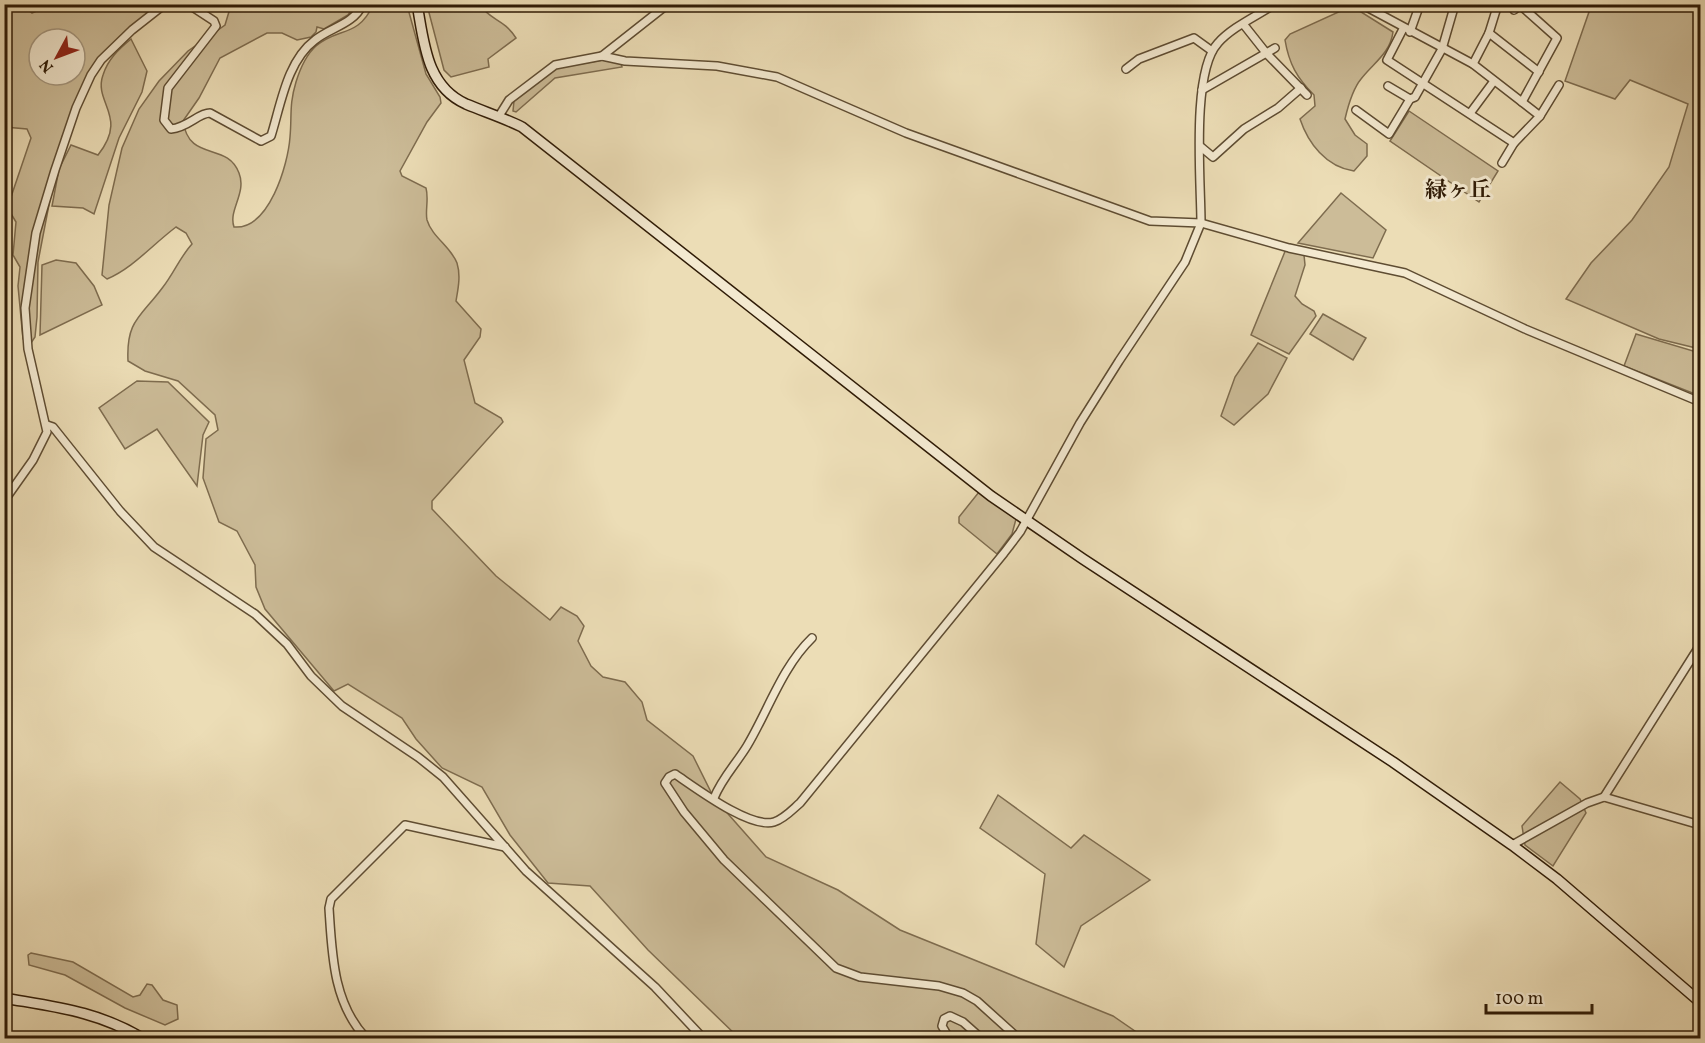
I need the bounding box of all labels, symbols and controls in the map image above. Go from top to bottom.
north arrow [27,27,87,87]
text: N [35,54,59,77]
district label: 緑ヶ丘 [1425,176,1491,207]
scale bar [1486,977,1592,1015]
text: 100 m [1495,987,1544,1012]

